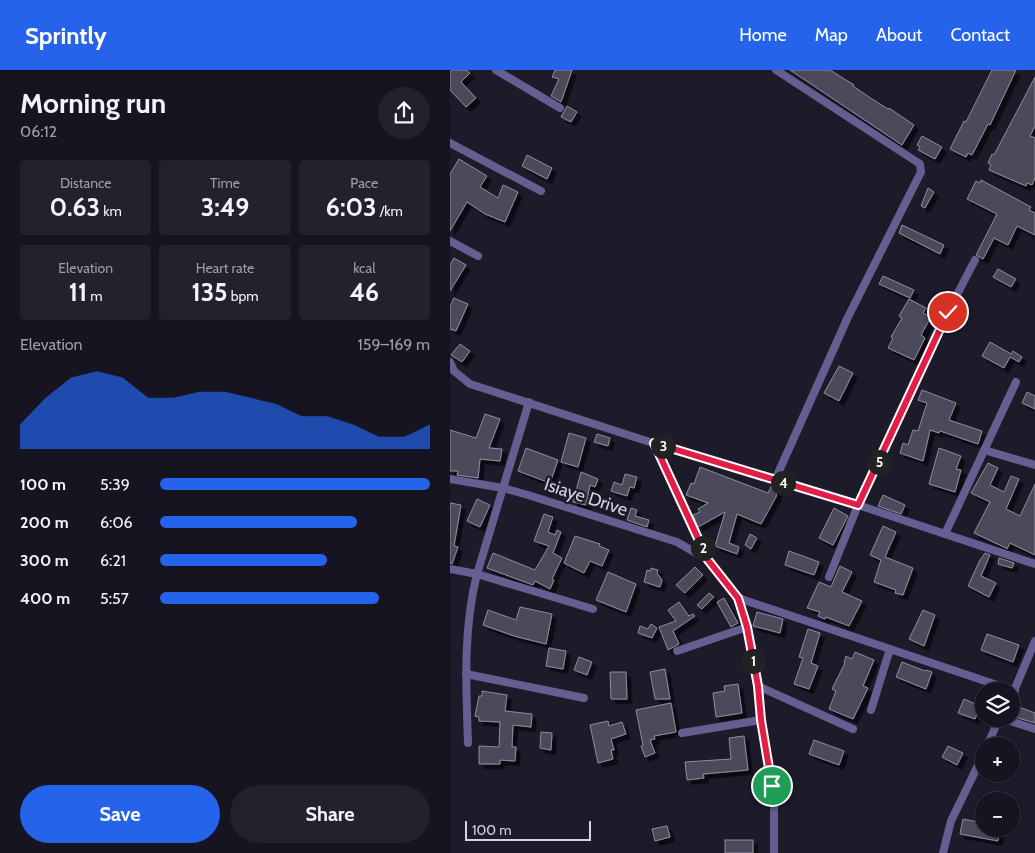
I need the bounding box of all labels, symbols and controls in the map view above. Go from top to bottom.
text: Sprintly [25,21,107,50]
text: Home [739,24,787,46]
text: Map [815,24,848,46]
text: About [876,24,922,46]
text: Contact [950,24,1010,46]
text: Morning run [20,86,166,120]
button: share [378,87,430,139]
text: 06:12 [20,122,57,141]
text: Distance [60,174,111,192]
text: Time [210,174,240,192]
text: Pace [350,174,378,192]
text: 0.63 [50,192,100,222]
text: 3:49 [201,192,249,222]
text: 6:03 [326,192,377,222]
text: km [100,202,122,220]
text: /km [377,202,403,220]
text: Elevation [58,259,113,277]
text: Heart rate [196,259,254,277]
text: kcal [353,259,376,277]
text: 11 [69,277,87,307]
text: 135 [191,277,228,307]
text: 46 [350,277,379,307]
text: m [87,287,103,305]
text: bpm [228,287,259,305]
pin [927,291,969,333]
icon: check [934,298,962,326]
text: Elevation [20,335,83,354]
text: 159–169 m [358,335,430,354]
pin: 3 [650,434,676,458]
text: 3 [660,437,667,455]
pin: 5 [866,450,892,474]
text: 5 [876,453,883,471]
pin: 4 [770,470,796,496]
street label: Isiaye Drive [541,473,631,521]
text: 4 [779,474,788,492]
text: 100 m [20,475,66,494]
text: 5:39 [100,475,130,494]
text: 200 m [20,513,69,532]
text: 6:06 [100,513,133,532]
pin: 2 [690,536,716,560]
text: 2 [700,539,707,557]
text: 300 m [20,551,69,570]
text: 6:21 [100,551,126,570]
text: 400 m [20,589,70,608]
text: 5:57 [100,589,129,608]
pin: 1 [740,648,766,674]
text: 1 [751,652,756,670]
map controls [975,682,1020,837]
button: layers [975,682,1020,727]
button: + [975,737,1020,782]
pin [751,765,793,807]
icon: arrive [758,772,786,800]
button: Save [20,785,220,843]
button: Share [230,785,430,843]
button: − [975,792,1020,837]
scale bar [465,818,591,841]
text: 100 m [472,821,512,839]

